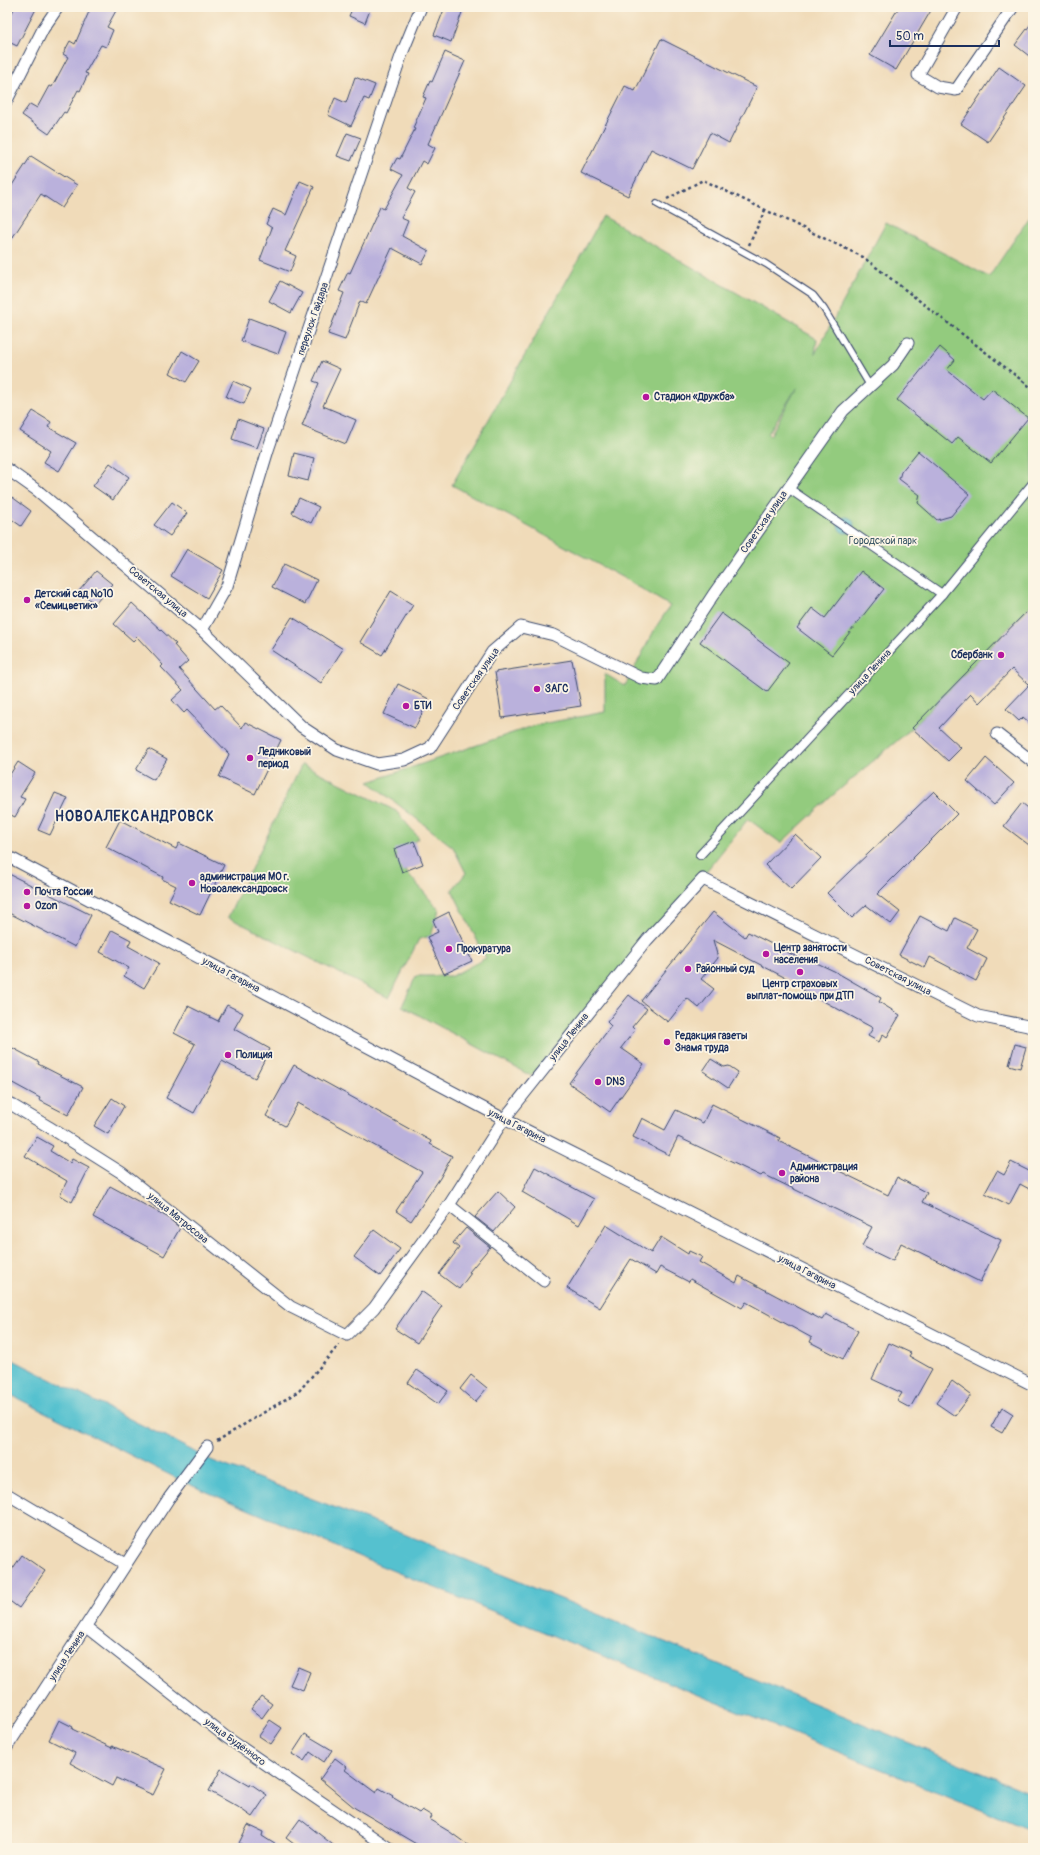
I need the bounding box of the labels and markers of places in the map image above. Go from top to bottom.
place label: Стадион «Дружба» [654,391,736,403]
marker: Стадион «Дружба» [641,392,651,402]
place label: Детский сад №10 «Семицветик» [34,588,114,612]
marker: Детский сад №10 «Семицветик» [22,595,32,605]
place label: Сбербанк [951,649,994,661]
marker: Сбербанк [996,650,1006,660]
place label: ЗАГС [545,683,568,695]
marker: ЗАГС [532,684,542,694]
place label: БТИ [414,700,432,712]
marker: БТИ [401,701,411,711]
place label: Ледниковый период [257,746,311,770]
marker: Ледниковый период [245,753,255,763]
place label: администрация МО г. Новоалександровск [200,871,289,895]
marker: администрация МО г. Новоалександровск [187,878,197,888]
place label: Почта России [35,886,93,898]
marker: Почта России [22,887,32,897]
place label: Ozon [35,900,58,912]
marker: Ozon [22,901,32,911]
place label: Центр занятости населения [774,942,847,966]
place label: Прокуратура [457,943,511,955]
marker: Прокуратура [444,944,454,954]
marker: Центр занятости населения [761,949,771,959]
place label: Районный суд [696,963,756,975]
marker: Районный суд [683,964,693,974]
marker: Центр страховых выплат-помощь при ДТП [795,967,805,977]
place label: Центр страховых выплат-помощь при ДТП [747,978,853,1002]
place label: Редакция газеты Знамя труда [675,1030,748,1054]
marker: Редакция газеты Знамя труда [662,1037,672,1047]
place label: Полиция [236,1049,273,1061]
marker: Полиция [223,1050,233,1060]
place label: DNS [606,1076,625,1088]
marker: DNS [593,1077,603,1087]
place label: Администрация района [790,1161,858,1185]
marker: Администрация района [777,1168,787,1178]

